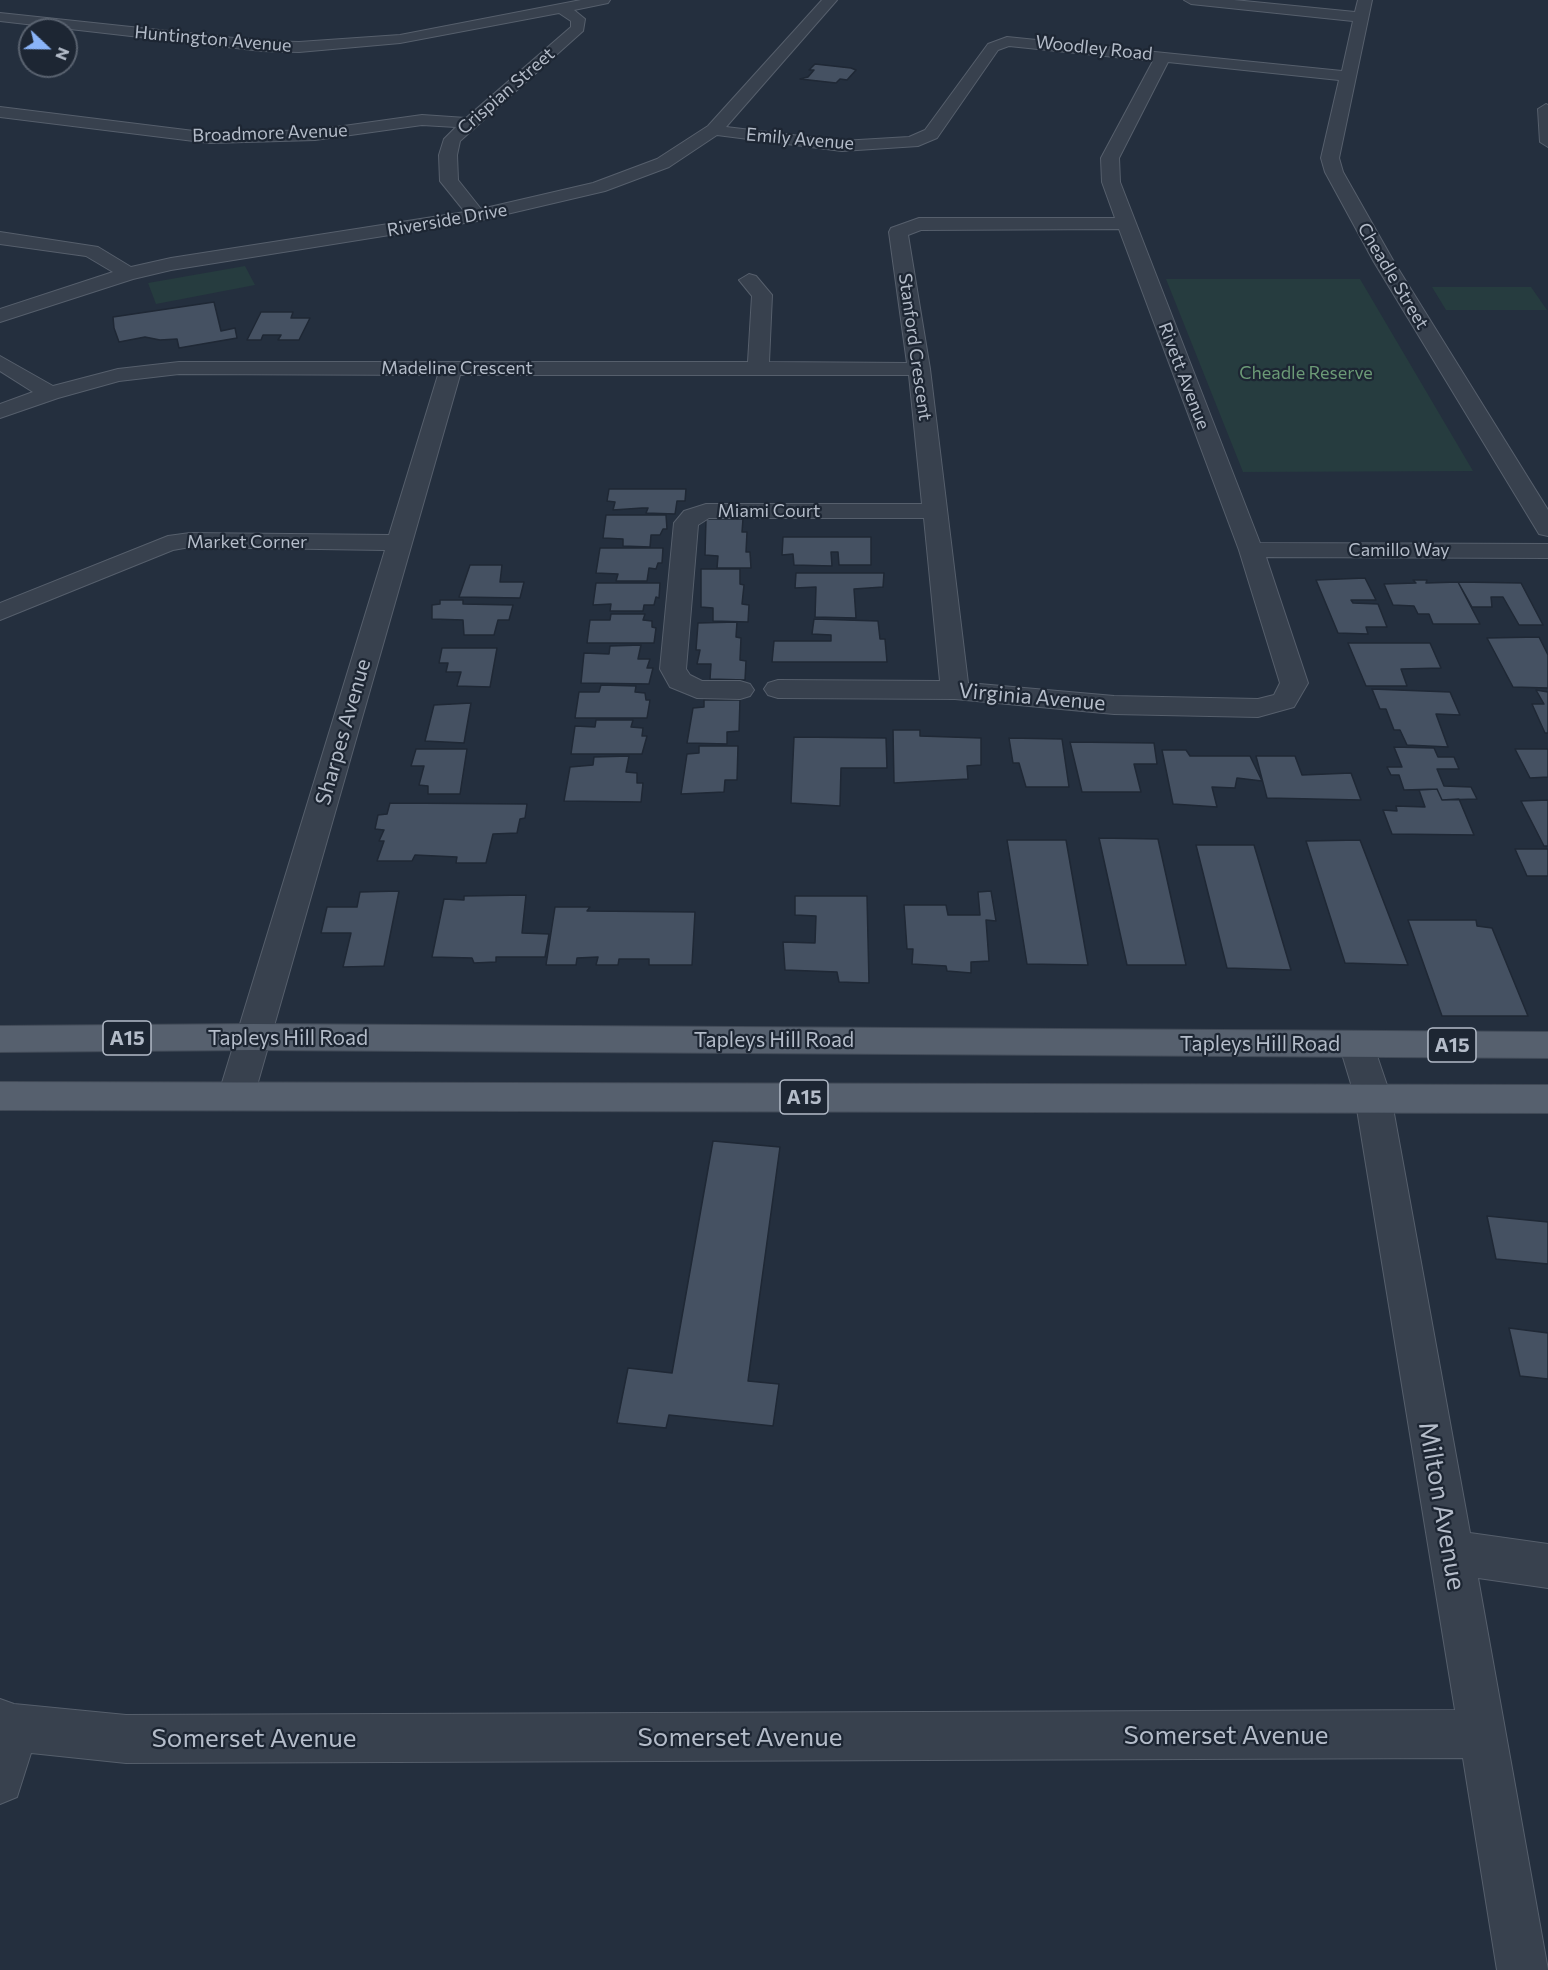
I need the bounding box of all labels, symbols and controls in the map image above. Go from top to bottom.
north arrow [18,18,78,78]
street label: Huntington Avenue [134,21,292,57]
street label: Woodley Road [1034,31,1154,65]
street label: Crispian Street [453,43,559,139]
text: N [52,45,74,63]
street label: Broadmore Avenue [192,119,348,147]
street label: Emily Avenue [745,124,855,154]
street label: Riverside Drive [385,199,509,241]
street label: Cheadle Street [1353,219,1433,333]
street label: Stanford Crescent [894,272,936,422]
street label: Rivett Avenue [1154,319,1214,433]
street label: Madeline Crescent [381,357,533,379]
park label: Cheadle Reserve [1239,362,1373,384]
street label: Miami Court [718,500,820,522]
street label: Market Corner [187,531,307,553]
street label: Camillo Way [1348,539,1450,561]
street label: Sharpes Avenue [310,656,376,808]
street label: Virginia Avenue [957,678,1107,716]
road number: A15 [103,1021,151,1055]
street label: Tapleys Hill Road [208,1025,368,1051]
street label: Tapleys Hill Road [694,1027,854,1053]
road number: A15 [1428,1028,1476,1062]
street label: Tapleys Hill Road [1180,1031,1340,1057]
road number: A15 [780,1080,828,1114]
street label: Milton Avenue [1412,1419,1472,1593]
street label: Somerset Avenue [1124,1719,1328,1751]
street label: Somerset Avenue [638,1721,842,1753]
street label: Somerset Avenue [152,1722,356,1754]

